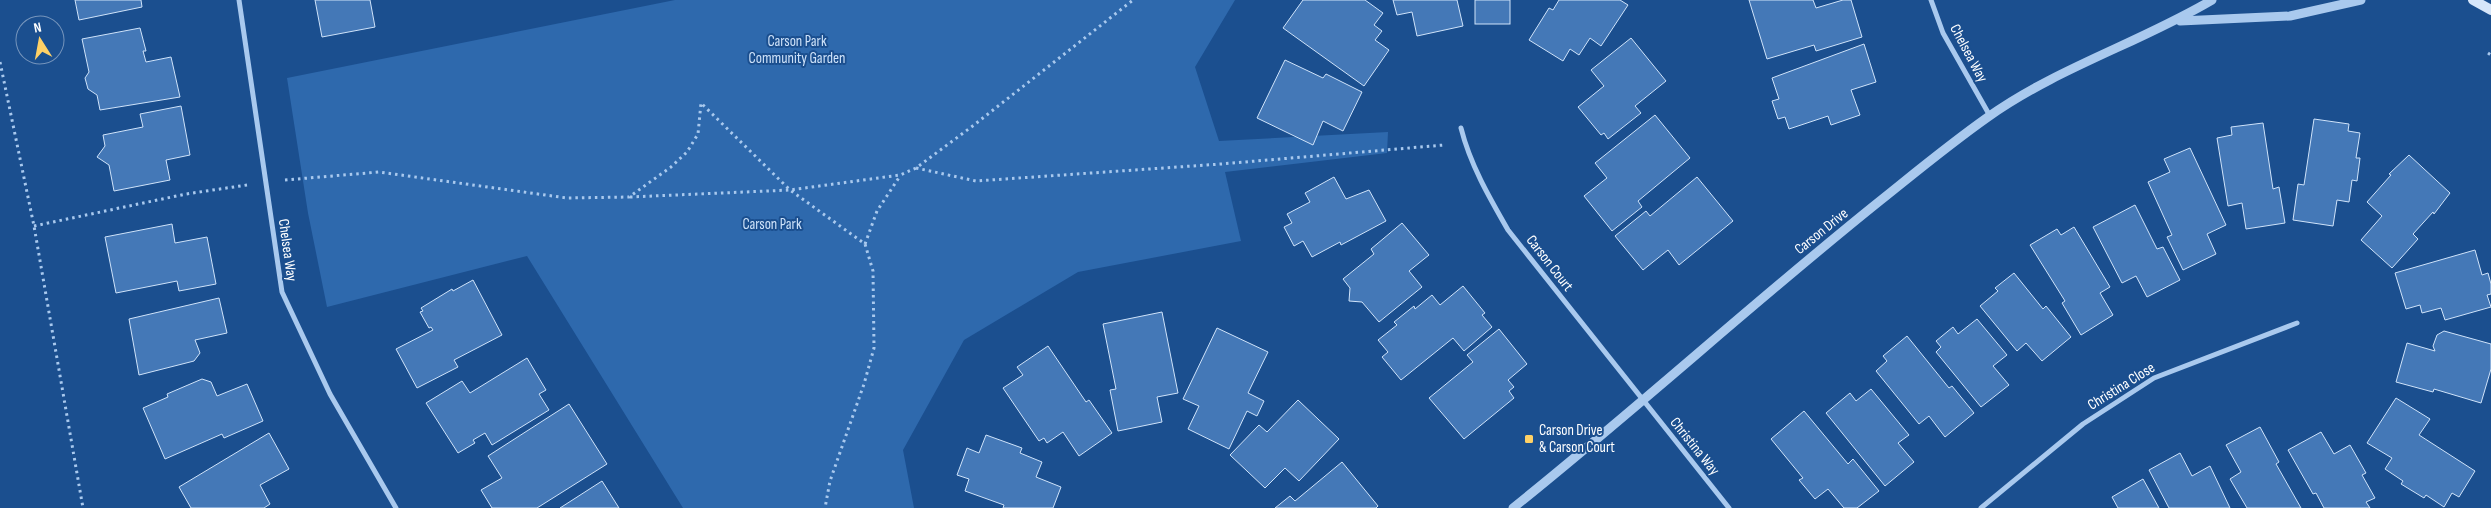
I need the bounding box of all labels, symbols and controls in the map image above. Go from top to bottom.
north arrow [15,15,65,65]
text: N [32,19,43,37]
street label: Chelsea Way [1945,21,1992,86]
park label: Carson Park Community Garden [749,32,845,68]
street label: Carson Drive [1791,204,1852,259]
park label: Carson Park [742,215,802,234]
street label: Chelsea Way [274,218,301,283]
street label: Carson Court [1522,231,1578,295]
street label: Christina Close [2084,358,2158,415]
street label: Christina Way [1666,414,1724,479]
place label: Carson Drive & Carson Court [1539,421,1615,457]
marker: Carson Drive & Carson Court [1523,433,1535,445]

